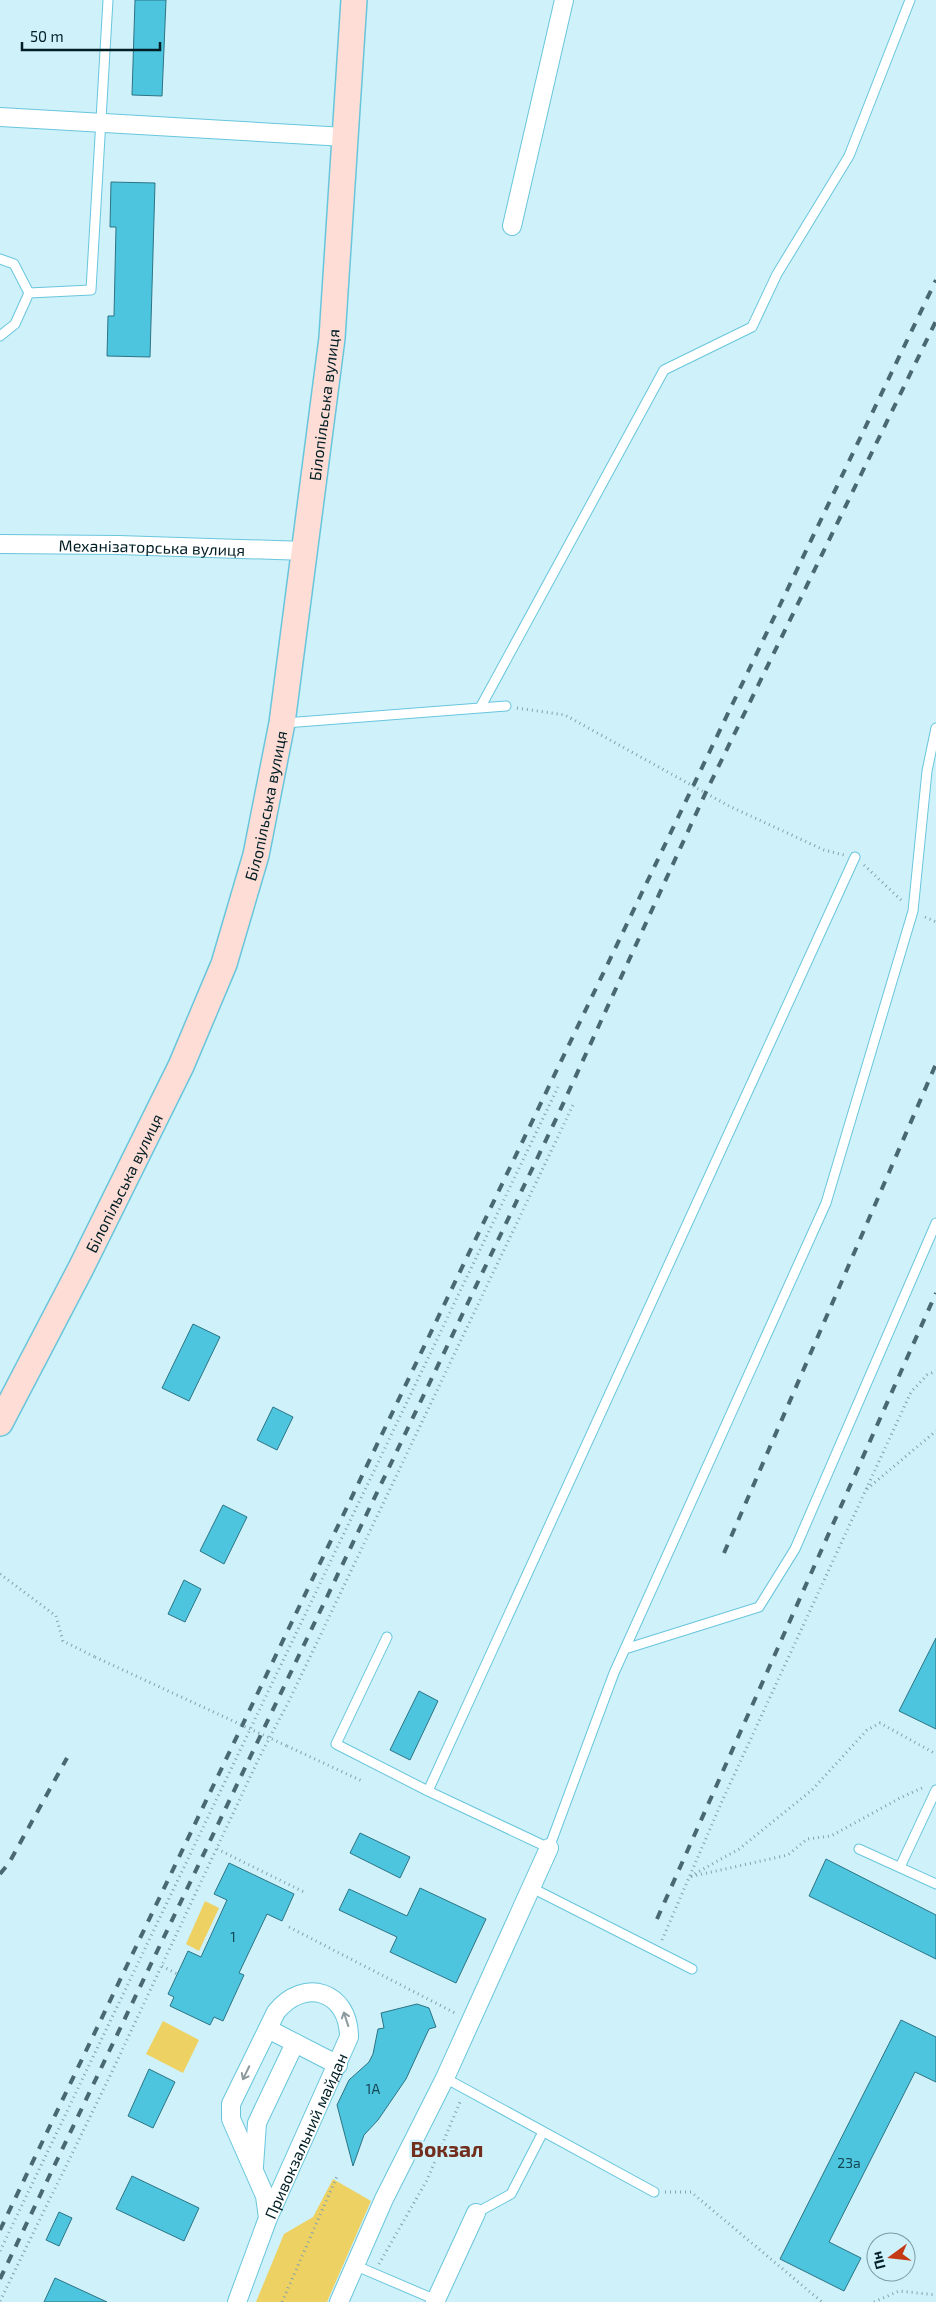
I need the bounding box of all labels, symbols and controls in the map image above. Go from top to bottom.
scale bar [22,20,160,52]
text: 50 m [30,27,64,45]
street label: Білопільська вулиця [304,328,342,482]
street label: Механізаторська вулиця [59,535,246,559]
street label: Білопільська вулиця [240,729,290,883]
street label: Білопільська вулиця [81,1110,166,1255]
house number: 1 [230,1928,236,1945]
one-way arrow [341,2011,351,2027]
street label: Привокзальний майдан [260,2050,350,2221]
one-way arrow [241,2065,251,2080]
house number: 1А [366,2080,380,2097]
district label: Вокзал [410,2136,484,2161]
house number: 23а [837,2154,861,2171]
north arrow [866,2232,916,2282]
text: Пн [867,2250,889,2271]

